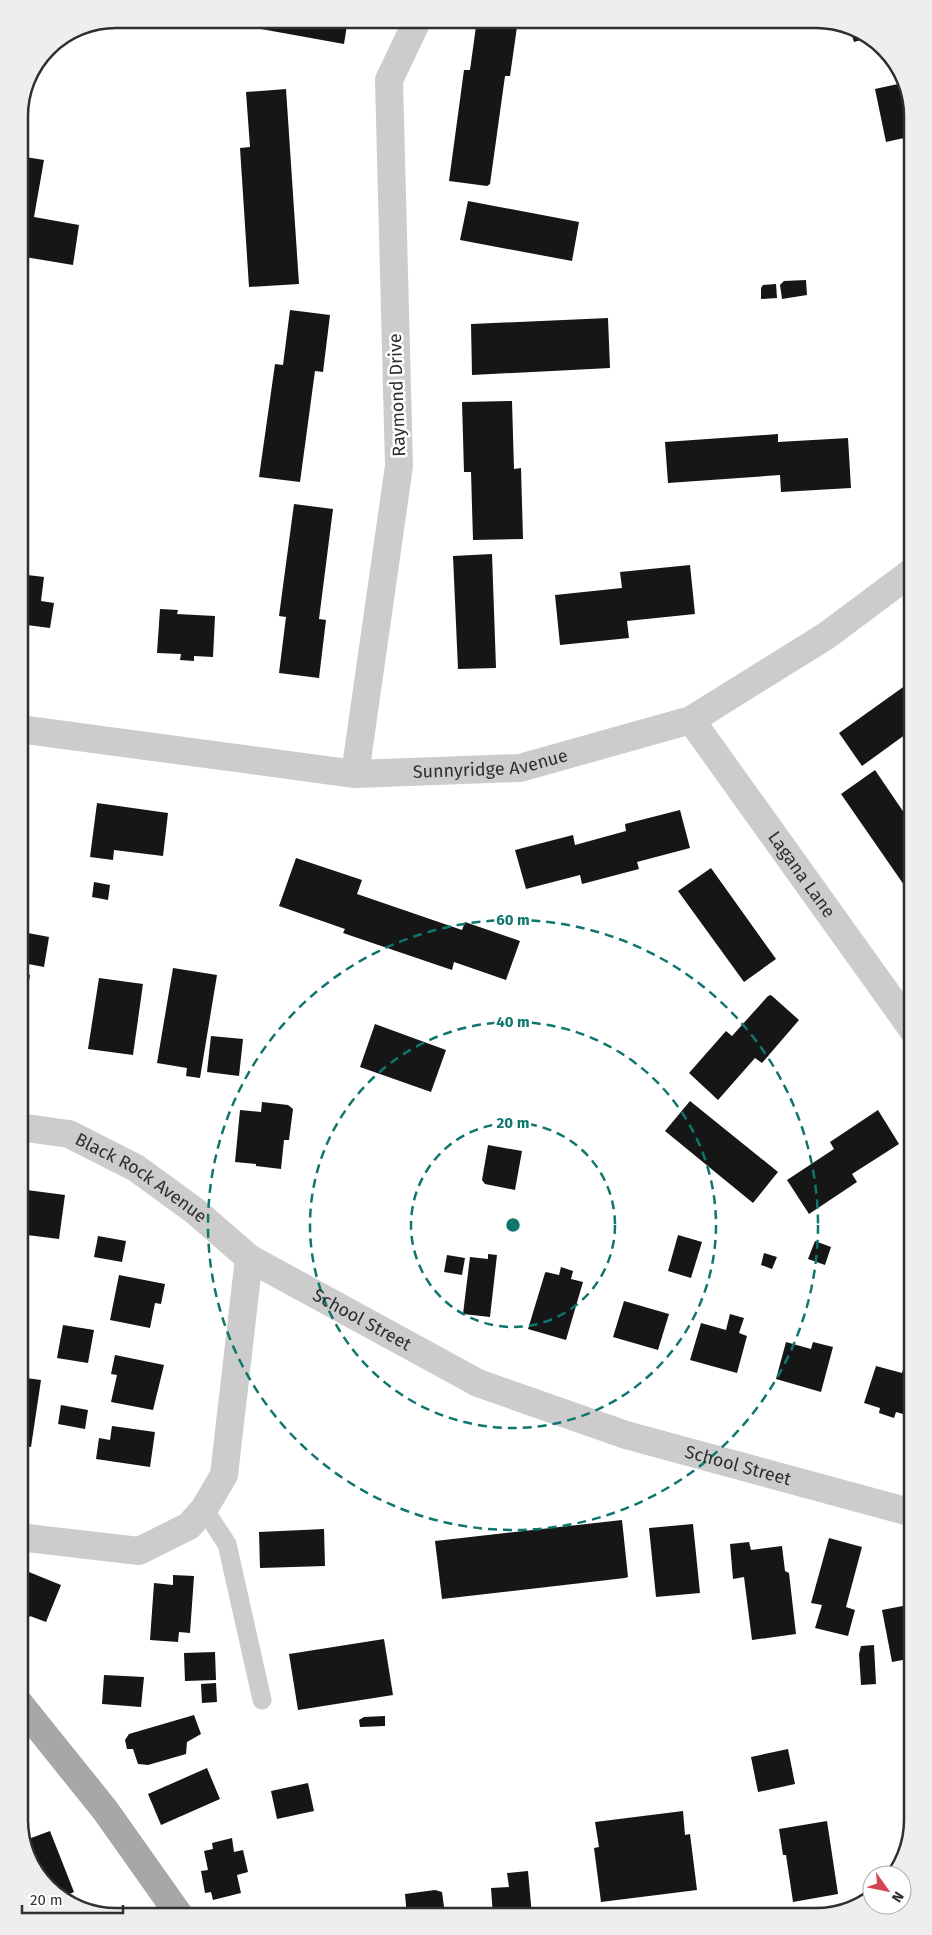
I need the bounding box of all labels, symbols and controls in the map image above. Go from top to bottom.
street label: Raymond Drive [384,333,410,457]
street label: Sunnyridge Avenue [412,744,570,783]
street label: Lagana Lane [763,827,840,922]
text: 60 m [496,911,530,929]
text: 40 m [496,1013,530,1031]
text: 20 m [497,1114,529,1132]
street label: Black Rock Avenue [72,1128,212,1227]
centre of rings [504,1216,522,1234]
street label: School Street [309,1284,416,1356]
street label: School Street [683,1441,794,1490]
north arrow [862,1865,912,1915]
scale bar [22,1882,124,1914]
text: N [888,1888,907,1905]
text: 20 m [30,1891,63,1909]

